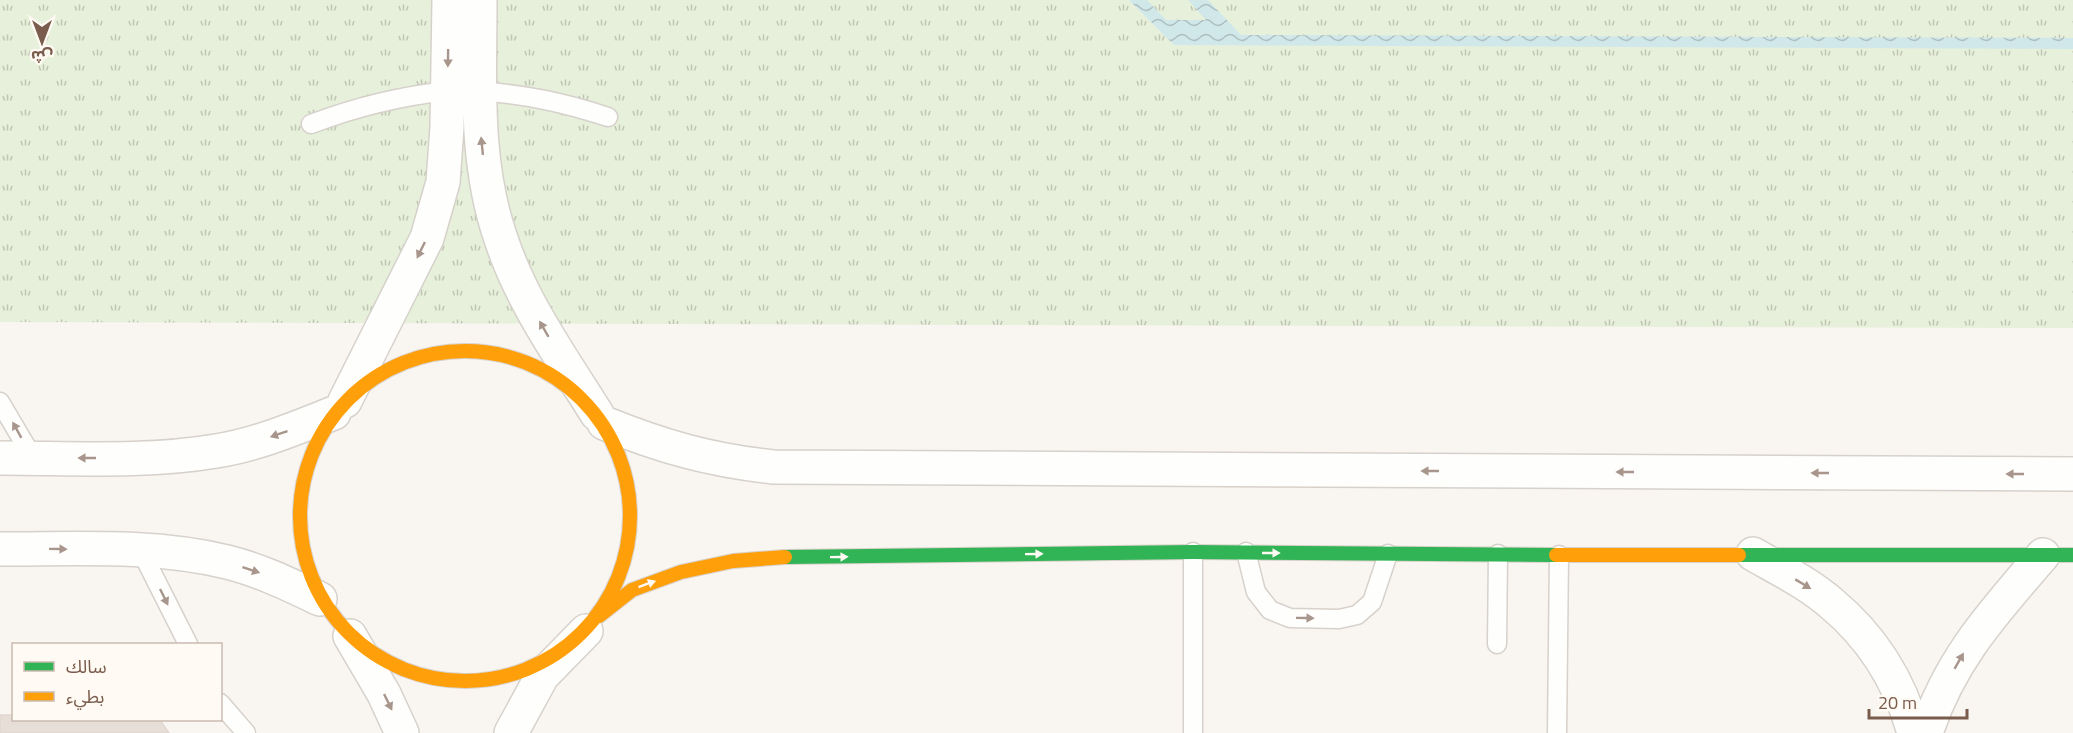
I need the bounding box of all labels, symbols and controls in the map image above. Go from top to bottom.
north arrow [12,12,72,72]
text: ش [31,45,53,69]
one-way arrow [443,49,453,68]
one-way arrow [477,137,487,156]
one-way arrow [417,241,426,258]
one-way arrow [539,320,549,337]
one-way arrow [12,421,22,438]
one-way arrow [270,429,288,439]
one-way arrow [78,453,97,463]
one-way arrow [1420,466,1439,476]
one-way arrow [1615,467,1634,477]
one-way arrow [1810,468,1829,478]
one-way arrow [2005,469,2024,479]
one-way arrow [49,544,68,554]
one-way arrow [1261,548,1280,558]
one-way arrow [1024,549,1043,559]
one-way arrow [829,552,848,561]
one-way arrow [242,566,260,575]
one-way arrow [1795,578,1811,589]
one-way arrow [638,579,656,589]
one-way arrow [158,588,168,606]
one-way arrow [1296,613,1315,623]
legend [12,643,222,721]
text: سالك [66,653,107,680]
one-way arrow [1954,653,1965,669]
scale bar [1869,682,1966,720]
text: بطيء [66,683,104,710]
text: 20 m [1878,689,1917,716]
one-way arrow [383,694,392,711]

